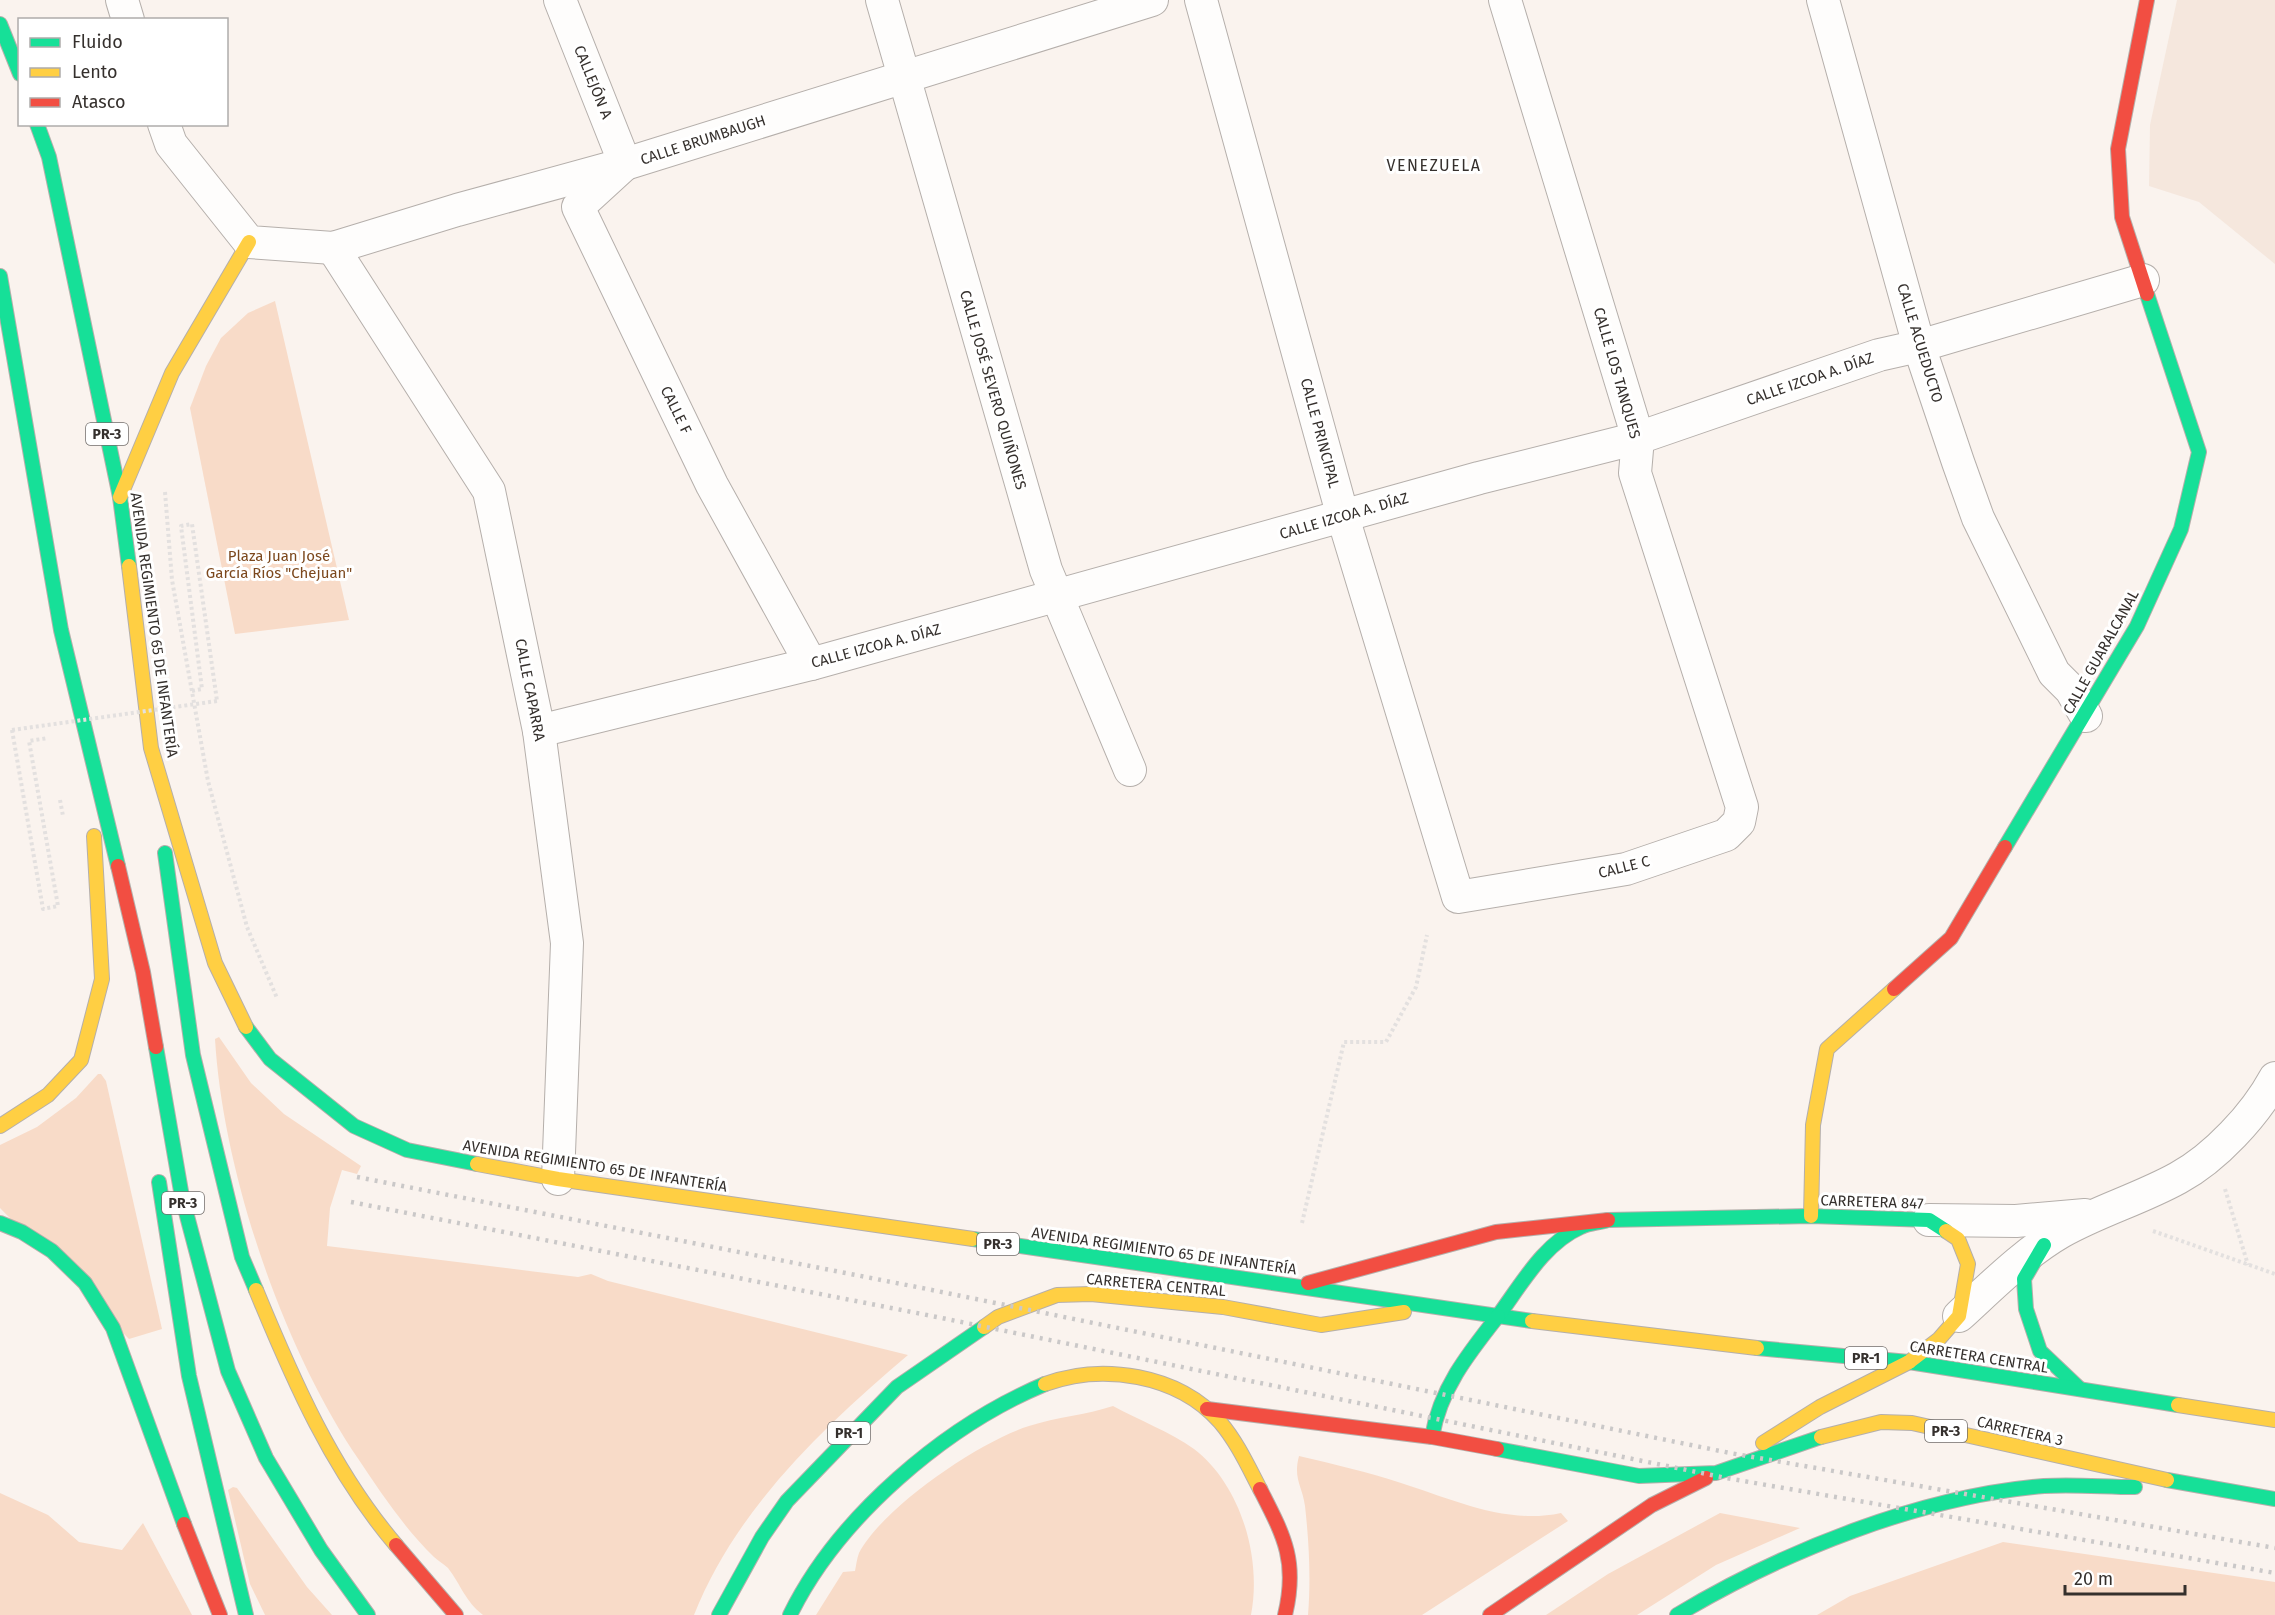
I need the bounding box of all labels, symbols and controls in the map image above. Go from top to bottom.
legend [18,18,228,126]
text: Fluido [72,31,123,53]
street label: CALLEJÓN A [570,43,616,122]
text: Lento [72,61,118,83]
text: Atasco [72,91,125,113]
street label: CALLE BRUMBAUGH [638,111,768,169]
district label: VENEZUELA [1387,156,1481,175]
street label: CALLE ACUEDUCTO [1893,281,1947,405]
street label: CALLE JOSÉ SEVERO QUIÑONES [956,288,1030,492]
street label: CALLE LOS TANQUES [1590,305,1644,441]
street label: CALLE IZCOA A. DÍAZ [1744,349,1876,409]
street label: CALLE PRINCIPAL [1297,376,1343,490]
street label: CALLE F [657,383,695,437]
road number: PR-3 [86,423,128,445]
street label: CALLE IZCOA A. DÍAZ [1277,489,1411,543]
street label: AVENIDA REGIMIENTO 65 DE INFANTERÍA [126,491,182,759]
park label: Plaza Juan José García Ríos "Chejuan" [206,547,352,582]
street label: CALLE GUARALCANAL [2059,586,2143,717]
street label: CALLE IZCOA A. DÍAZ [809,620,943,672]
street label: CALLE CAPARRA [511,637,549,743]
street label: CALLE C [1596,852,1652,882]
street label: AVENIDA REGIMIENTO 65 DE INFANTERÍA [462,1136,729,1196]
street label: CARRETERA 847 [1820,1191,1924,1213]
road number: PR-3 [162,1192,204,1214]
street label: AVENIDA REGIMIENTO 65 DE INFANTERÍA [1030,1223,1298,1279]
road number: PR-3 [977,1233,1019,1255]
street label: CARRETERA CENTRAL [1085,1270,1227,1300]
street label: CARRETERA CENTRAL [1908,1337,2050,1377]
road number: PR-1 [1845,1347,1887,1369]
street label: CARRETERA 3 [1975,1412,2065,1450]
road number: PR-3 [1925,1420,1967,1442]
road number: PR-1 [828,1422,870,1444]
scale bar [2065,1558,2185,1596]
text: 20 m [2074,1568,2113,1590]

